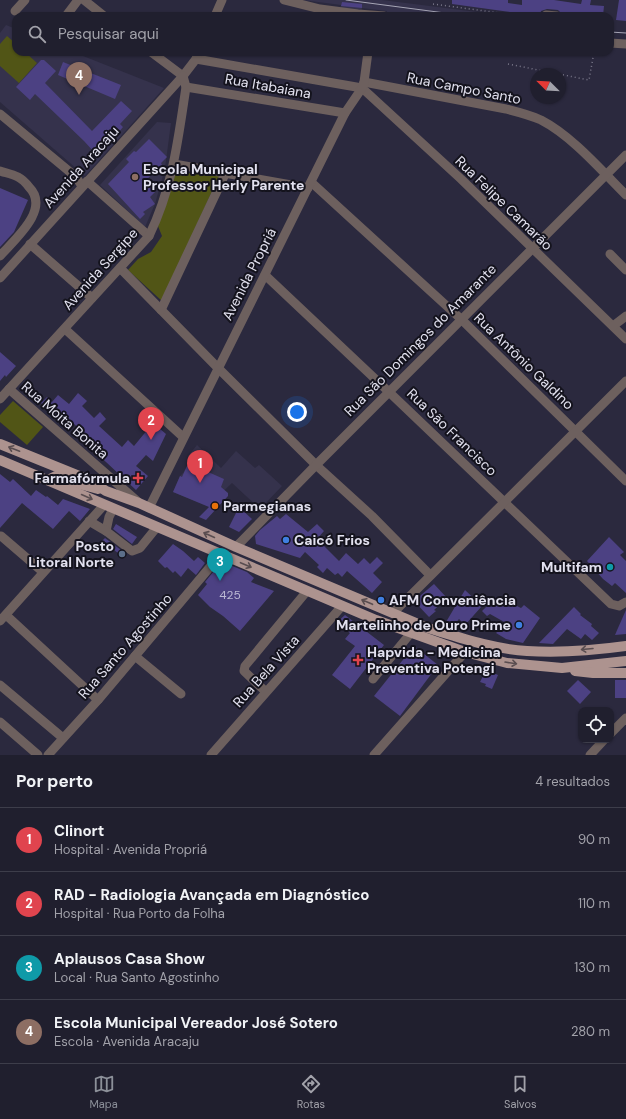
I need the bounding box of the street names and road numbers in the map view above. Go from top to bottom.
street label: Rua Campo Santo [405,68,523,108]
street label: Rua Itabaiana [224,70,312,102]
street label: Avenida Aracaju [39,122,123,212]
street label: Rua Felipe Camarão [451,152,557,254]
street label: Avenida Sergipe [58,224,142,314]
street label: Avenida Propriá [218,225,280,323]
street label: Rua São Domingos do Amarante [340,260,500,420]
street label: Rua Antônio Galdino [470,309,578,413]
street label: Rua Moita Bonita [18,377,112,463]
street label: Rua São Francisco [403,384,501,480]
street label: Rua Santo Agostinho [74,590,176,702]
street label: Rua Bela Vista [229,631,303,711]

